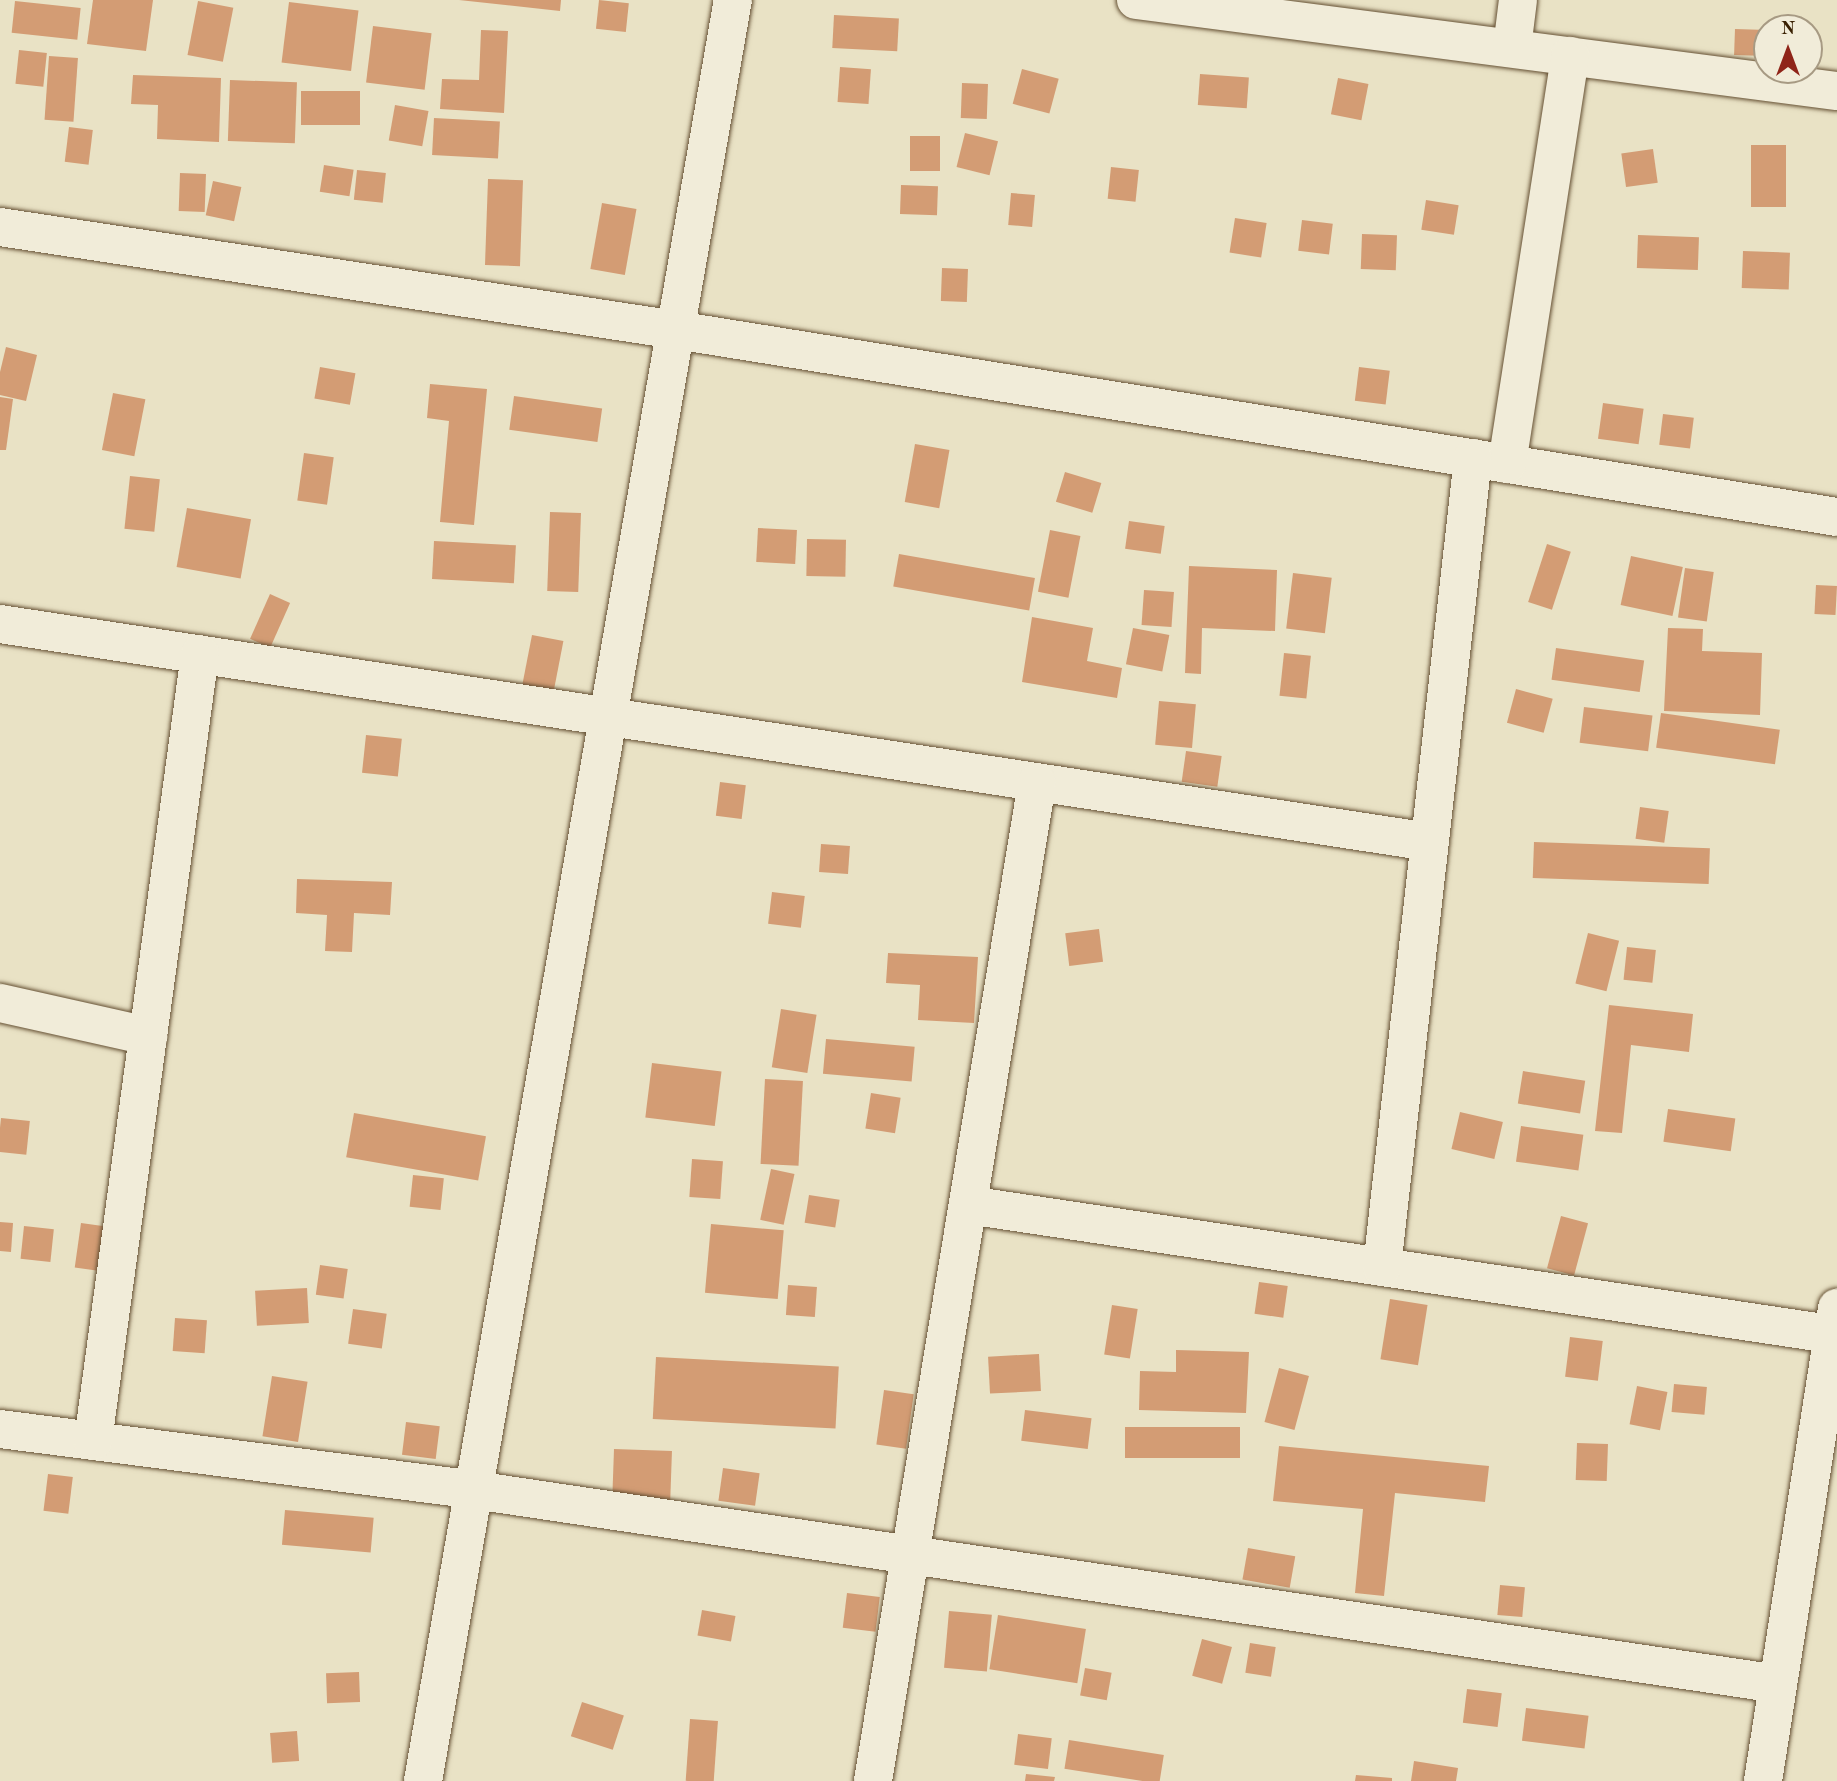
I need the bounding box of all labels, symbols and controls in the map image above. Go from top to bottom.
north arrow [1753,14,1823,84]
text: N [1781,20,1795,39]

